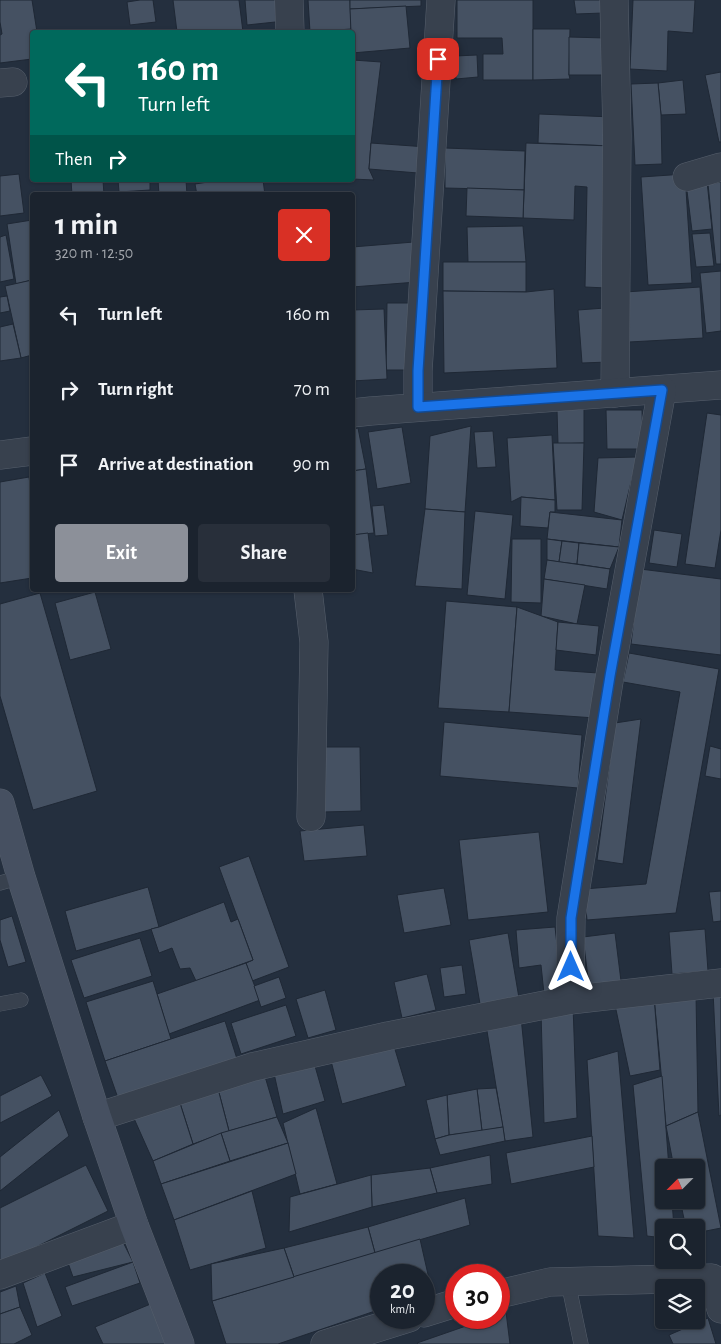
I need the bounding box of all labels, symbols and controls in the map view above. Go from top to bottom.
pin [417,38,459,80]
icon: arrive [424,45,452,73]
icon: left [55,50,120,115]
text: 160 m [138,52,219,87]
text: Turn left [138,93,210,115]
icon: right [103,145,131,173]
text: Then [55,150,93,169]
button: close [278,209,330,261]
text: 1 min [55,210,118,240]
text: 320 m · 12:50 [55,245,133,261]
icon: left [55,301,83,329]
text: Turn left [98,305,162,324]
text: 160 m [286,305,330,324]
icon: right [55,376,83,404]
text: Turn right [98,380,173,399]
text: 70 m [294,380,330,399]
icon: arrive [55,451,83,479]
text: Arrive at destination [98,455,254,474]
text: 90 m [293,455,330,474]
button: Exit [55,524,188,582]
button: Share [198,524,330,582]
position arrow [544,940,596,992]
north arrow [655,1159,705,1209]
map controls [655,1159,705,1329]
button: search [655,1219,705,1269]
speed limit sign: 30 [445,1264,510,1329]
text: 20 [390,1278,415,1303]
button: layers [655,1279,705,1329]
text: km/h [390,1303,415,1315]

